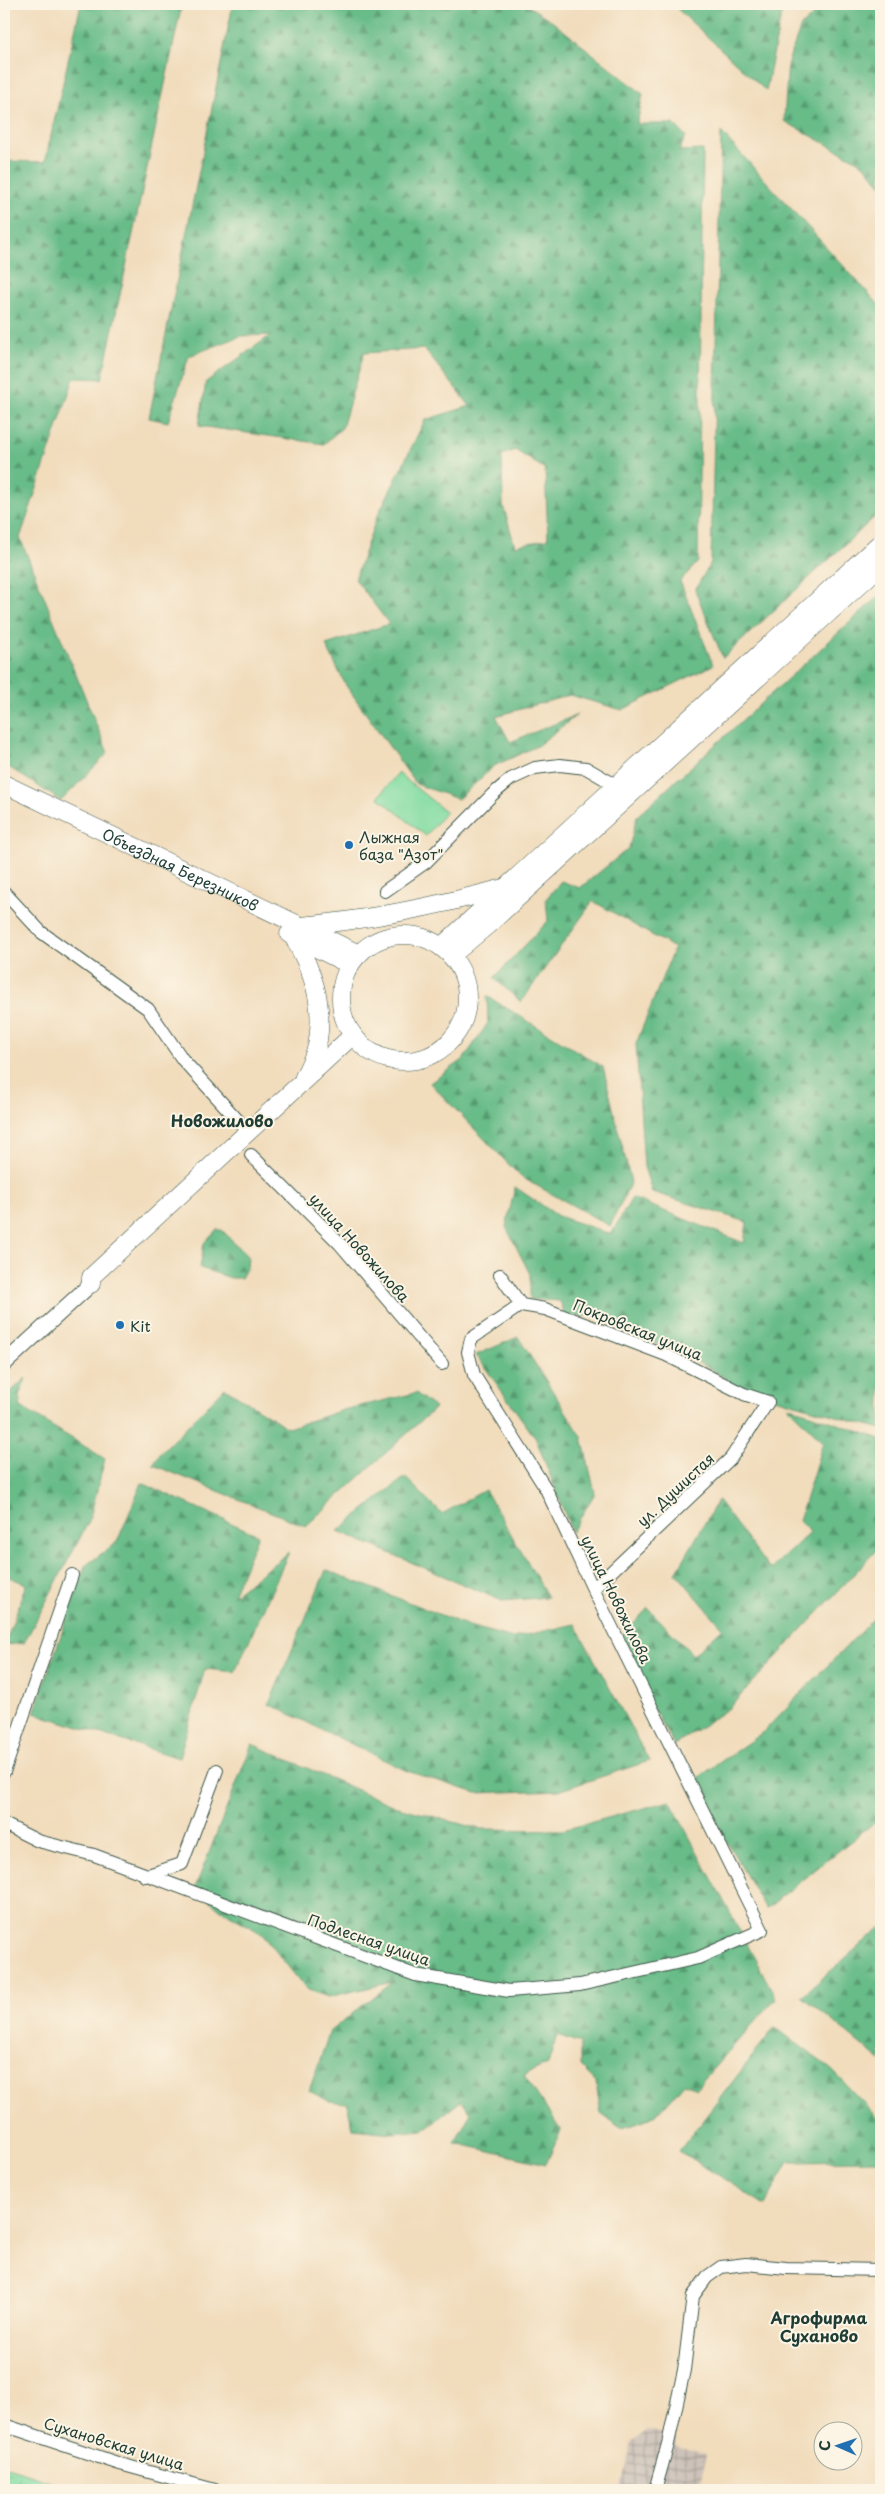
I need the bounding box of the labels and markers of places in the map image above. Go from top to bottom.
place label: Лыжная база "Азот" [359,825,443,865]
marker: Лыжная база "Азот" [343,839,355,851]
place label: Kit [130,1314,151,1337]
marker: Kit [114,1319,126,1331]

